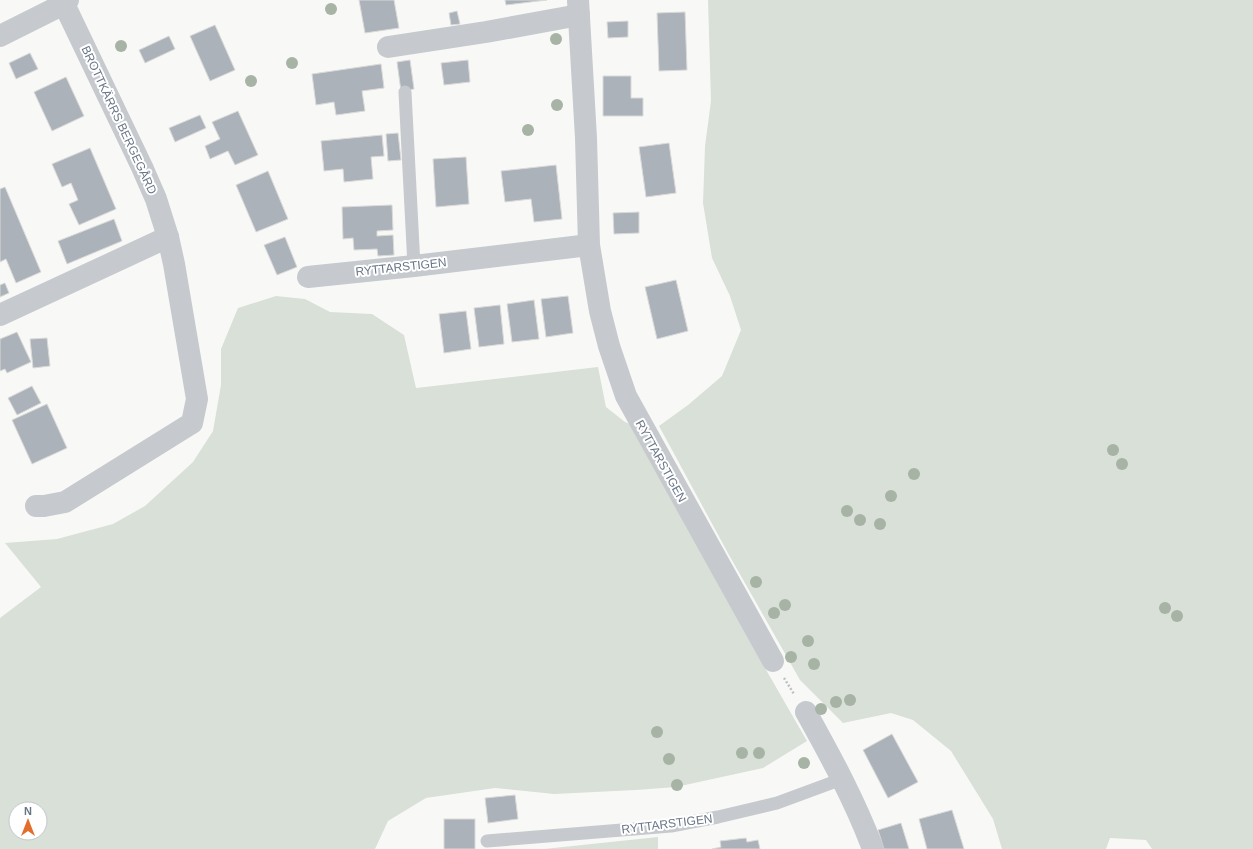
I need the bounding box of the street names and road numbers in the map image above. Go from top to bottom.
street label: BROTTKÄRRS BERGEGÅRD [78,43,161,197]
street label: RYTTARSTIGEN [355,255,447,279]
street label: RYTTARSTIGEN [633,418,689,504]
street label: RYTTARSTIGEN [621,811,713,837]

